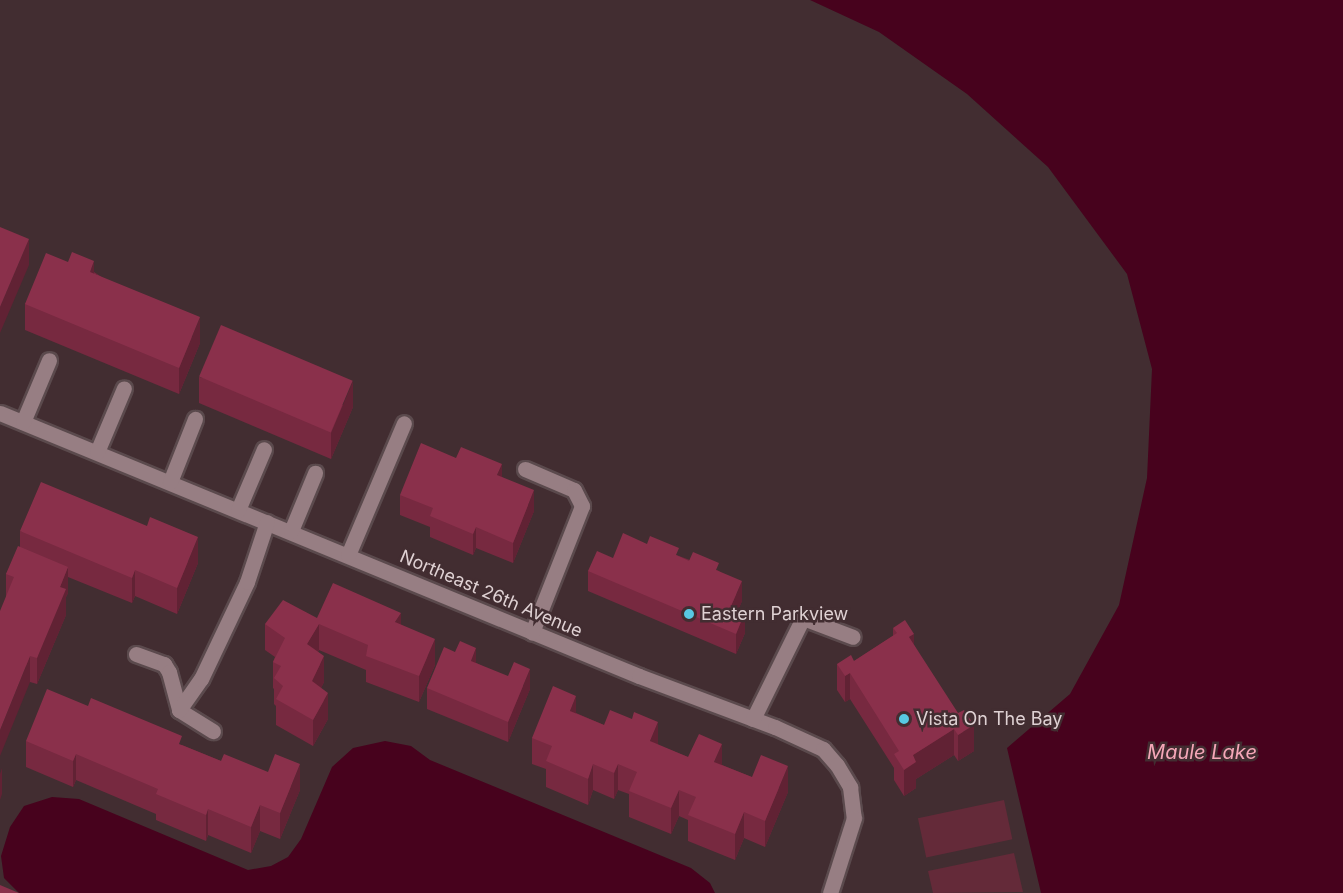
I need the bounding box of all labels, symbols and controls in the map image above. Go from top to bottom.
street label: Northeast 26th Avenue [397,546,585,642]
place label: Eastern Parkview [701,603,848,625]
marker: Eastern Parkview [682,607,696,621]
place label: Vista On The Bay [916,708,1062,730]
marker: Vista On The Bay [897,712,911,726]
water label: Maule Lake [1147,740,1257,764]

